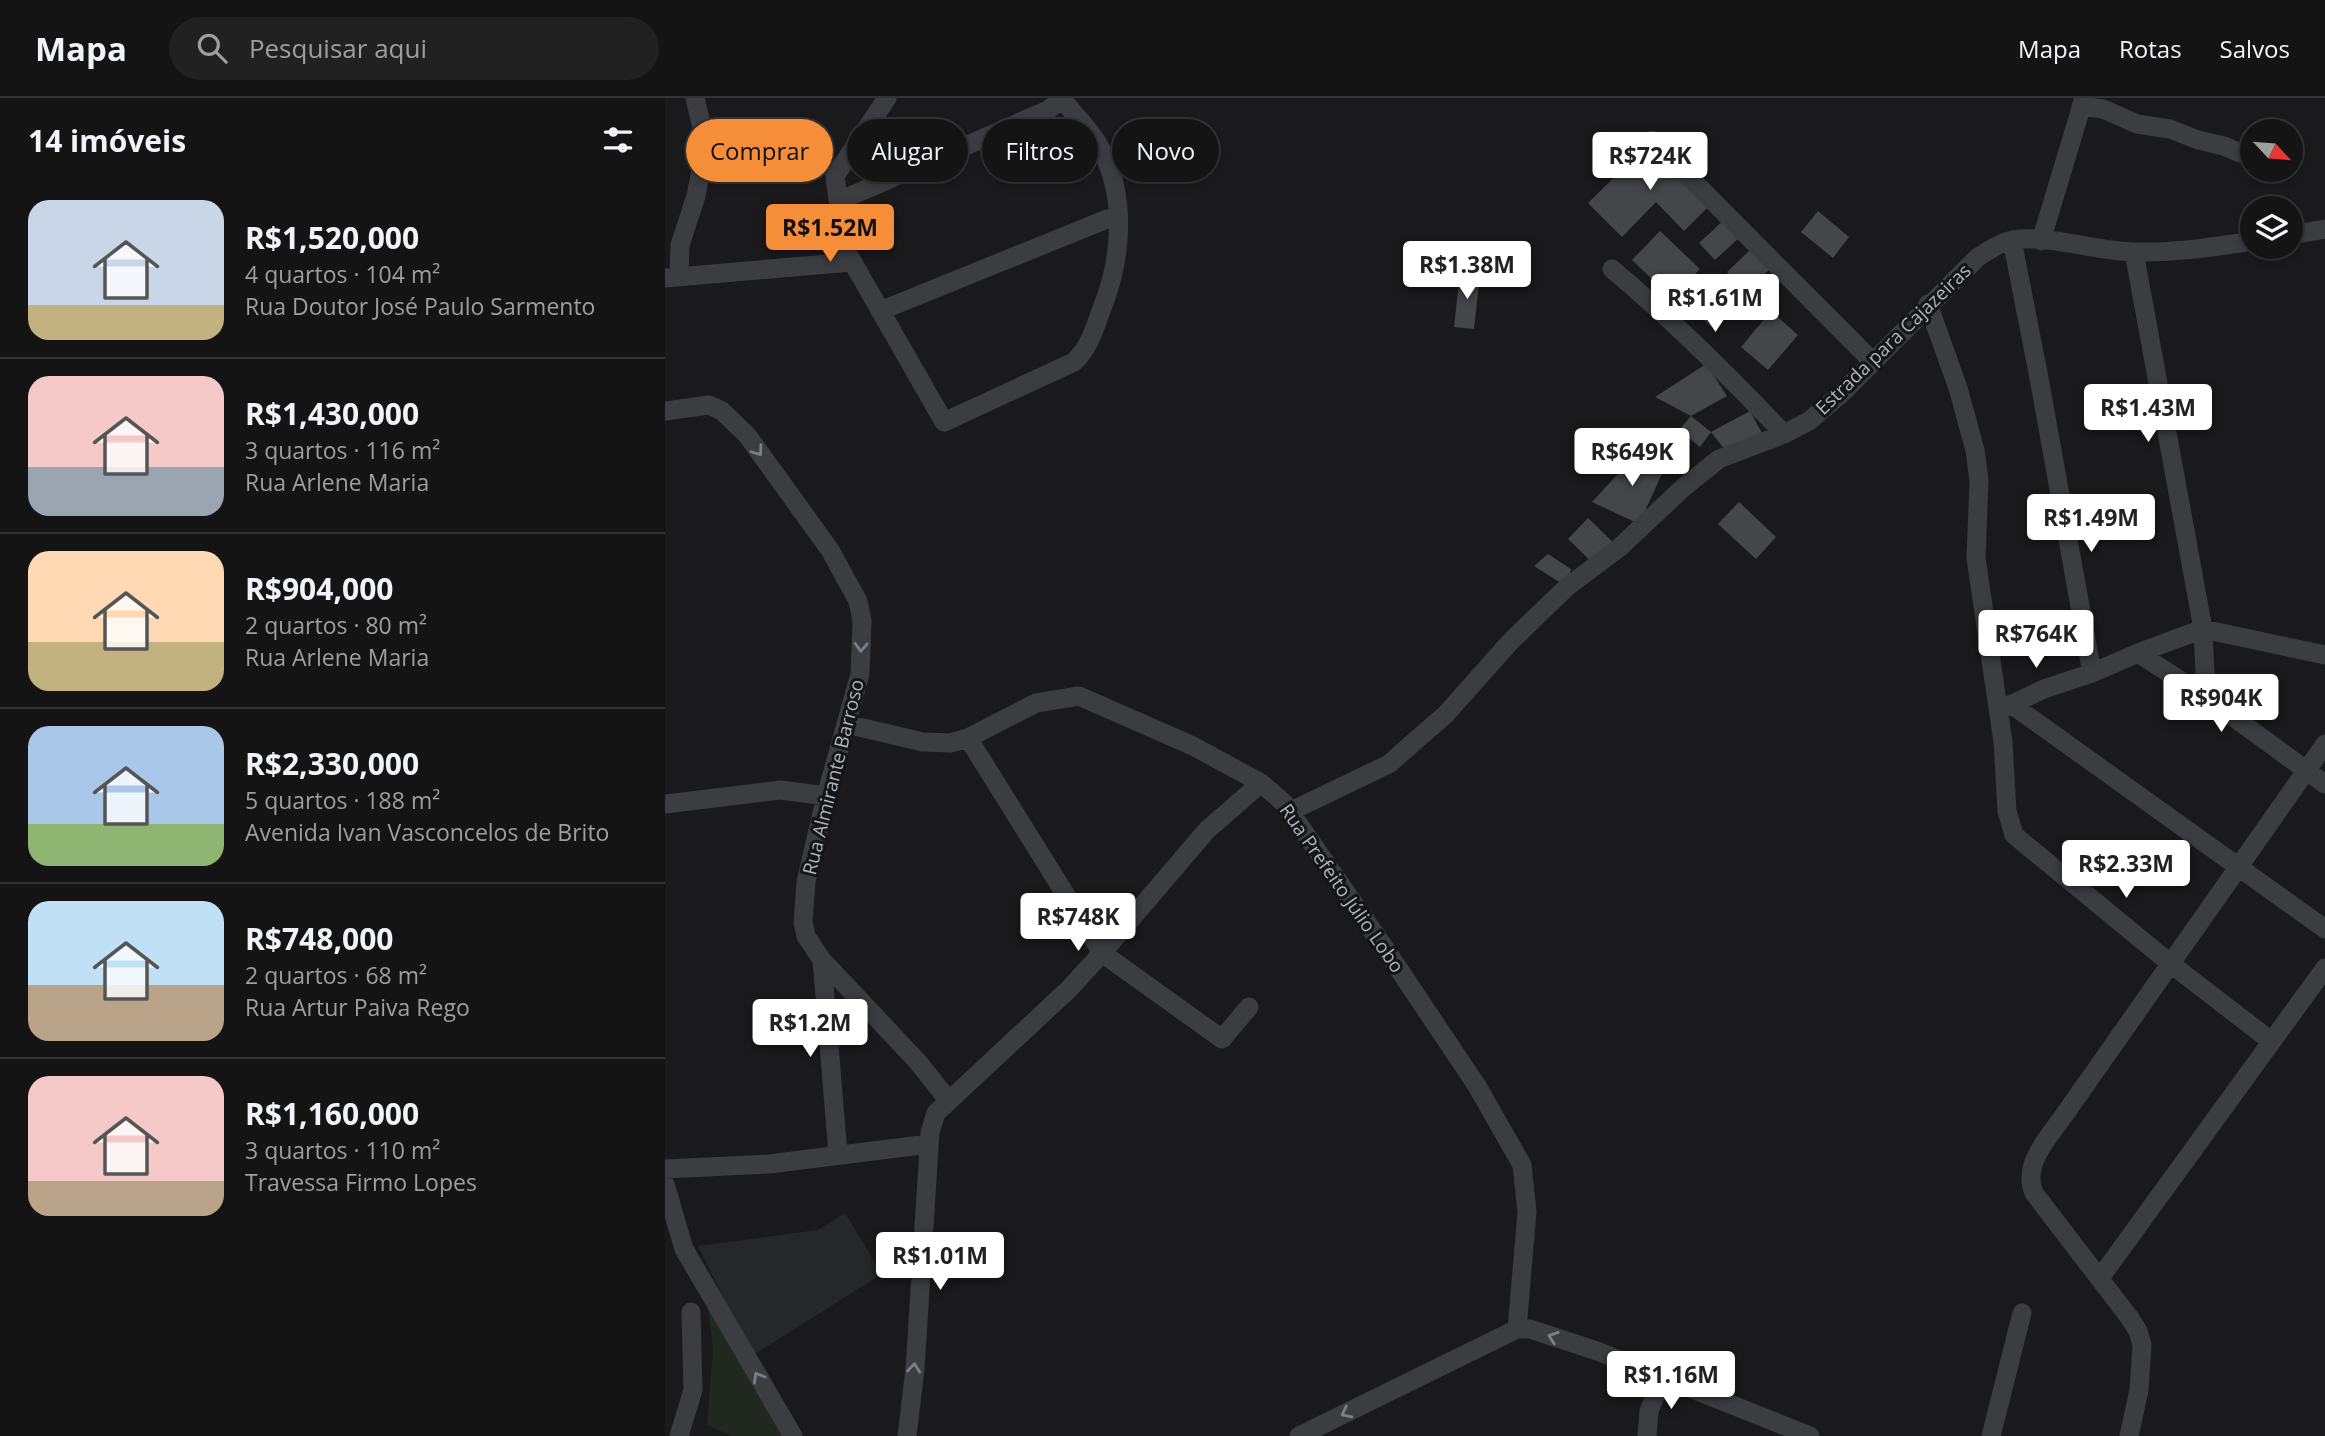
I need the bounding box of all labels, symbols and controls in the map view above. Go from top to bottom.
search box [169,17,659,80]
text: Mapa [35,26,127,71]
icon: search [193,29,231,67]
text: Pesquisar aqui [249,30,427,66]
text: Mapa [2018,32,2081,65]
text: Rotas [2119,32,2182,65]
text: Salvos [2220,32,2290,65]
chip: Comprar [686,119,833,182]
chip: Alugar [847,119,968,182]
chip: Filtros [982,119,1098,182]
chip: Novo [1112,119,1219,182]
north arrow [2240,119,2303,182]
map controls [2240,119,2303,259]
text: 14 imóveis [28,120,186,161]
icon: filters [599,121,637,159]
pin: R$724K [1593,132,1707,192]
text: R$724K [1608,139,1692,171]
button: layers [2240,196,2303,259]
pin: R$1.52M [765,204,895,264]
text: R$1.52M [782,211,878,243]
text: R$1,520,000 [245,217,419,258]
icon: home [84,228,168,312]
pin: R$1.38M [1402,242,1532,301]
text: R$1.38M [1419,248,1515,280]
text: 4 quartos · 104 m² [245,258,440,290]
street label: Estrada para Cajazeiras [1810,258,1976,420]
pin: R$1.61M [1650,274,1780,334]
text: R$1.61M [1667,281,1763,313]
text: Rua Doutor José Paulo Sarmento [245,290,595,322]
pin: R$1.43M [2083,384,2213,444]
text: R$1.43M [2100,391,2196,423]
text: R$1,430,000 [245,393,419,434]
icon: home [84,404,168,488]
pin: R$649K [1575,428,1689,488]
text: 3 quartos · 116 m² [245,434,440,466]
text: R$649K [1590,435,1674,467]
one-way arrow [750,443,762,456]
text: Rua Arlene Maria [245,466,429,498]
pin: R$1.49M [2026,494,2156,554]
text: R$1.49M [2043,501,2139,533]
text: R$904,000 [245,568,393,609]
icon: home [84,579,168,663]
text: 2 quartos · 80 m² [245,609,427,641]
pin: R$764K [1979,610,2093,670]
text: R$764K [1994,617,2078,649]
text: Rua Arlene Maria [245,641,429,673]
one-way arrow [853,642,868,653]
pin: R$904K [2164,674,2278,734]
street label: Rua Almirante Barroso [796,676,870,878]
text: R$904K [2179,681,2263,713]
text: R$2,330,000 [245,743,419,784]
icon: home [84,754,168,838]
text: 5 quartos · 188 m² [245,784,440,816]
street label: Rua Prefeito Júlio Lobo [1274,798,1410,978]
text: Avenida Ivan Vasconcelos de Brito [245,816,609,848]
pin: R$2.33M [2061,840,2191,900]
text: R$2.33M [2078,847,2174,879]
pin: R$748K [1021,894,1135,953]
text: R$748K [1036,900,1120,932]
text: R$748,000 [245,918,393,959]
icon: home [84,929,168,1013]
text: 2 quartos · 68 m² [245,959,427,991]
text: Rua Artur Paiva Rego [245,991,470,1023]
pin: R$1.2M [753,1000,867,1059]
text: R$1.2M [769,1006,851,1038]
text: R$1,160,000 [245,1093,419,1134]
icon: home [84,1104,168,1188]
text: 3 quartos · 110 m² [245,1134,440,1166]
text: Travessa Firmo Lopes [245,1166,477,1198]
pin: R$1.01M [875,1232,1005,1292]
text: R$1.01M [892,1239,988,1271]
one-way arrow [1547,1330,1559,1345]
pin: R$1.16M [1606,1352,1736,1411]
text: R$1.16M [1623,1358,1719,1390]
one-way arrow [906,1362,921,1373]
one-way arrow [754,1372,767,1385]
one-way arrow [1341,1404,1353,1418]

